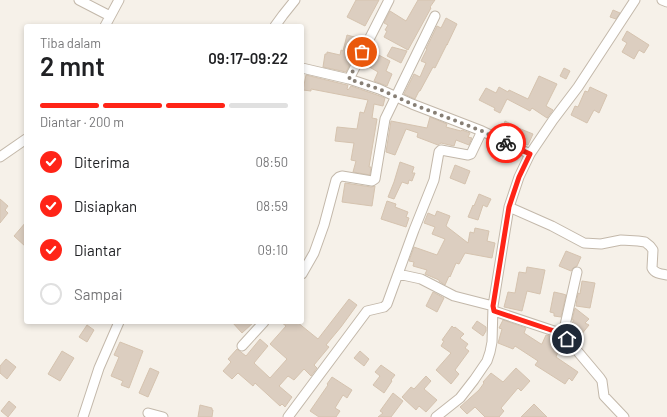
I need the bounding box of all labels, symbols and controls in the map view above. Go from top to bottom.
text: Tiba dalam [40,35,101,51]
pin [345,35,379,69]
icon: bag [351,41,373,63]
text: 09:17–09:22 [208,49,288,67]
text: 2 mnt [40,50,105,81]
text: Diantar · 200 m [40,114,124,130]
courier [486,123,526,163]
icon: bike [495,132,517,154]
icon: check [40,151,62,173]
text: Diterima [74,153,130,171]
text: 08:50 [255,154,288,170]
icon: check [40,195,62,217]
text: Disiapkan [74,197,137,215]
text: 08:59 [256,198,288,214]
icon: check [40,239,62,261]
text: Diantar [74,241,121,259]
text: 09:10 [258,242,288,258]
text: Sampai [74,285,123,303]
pin [550,322,584,356]
icon: home [556,328,578,350]

